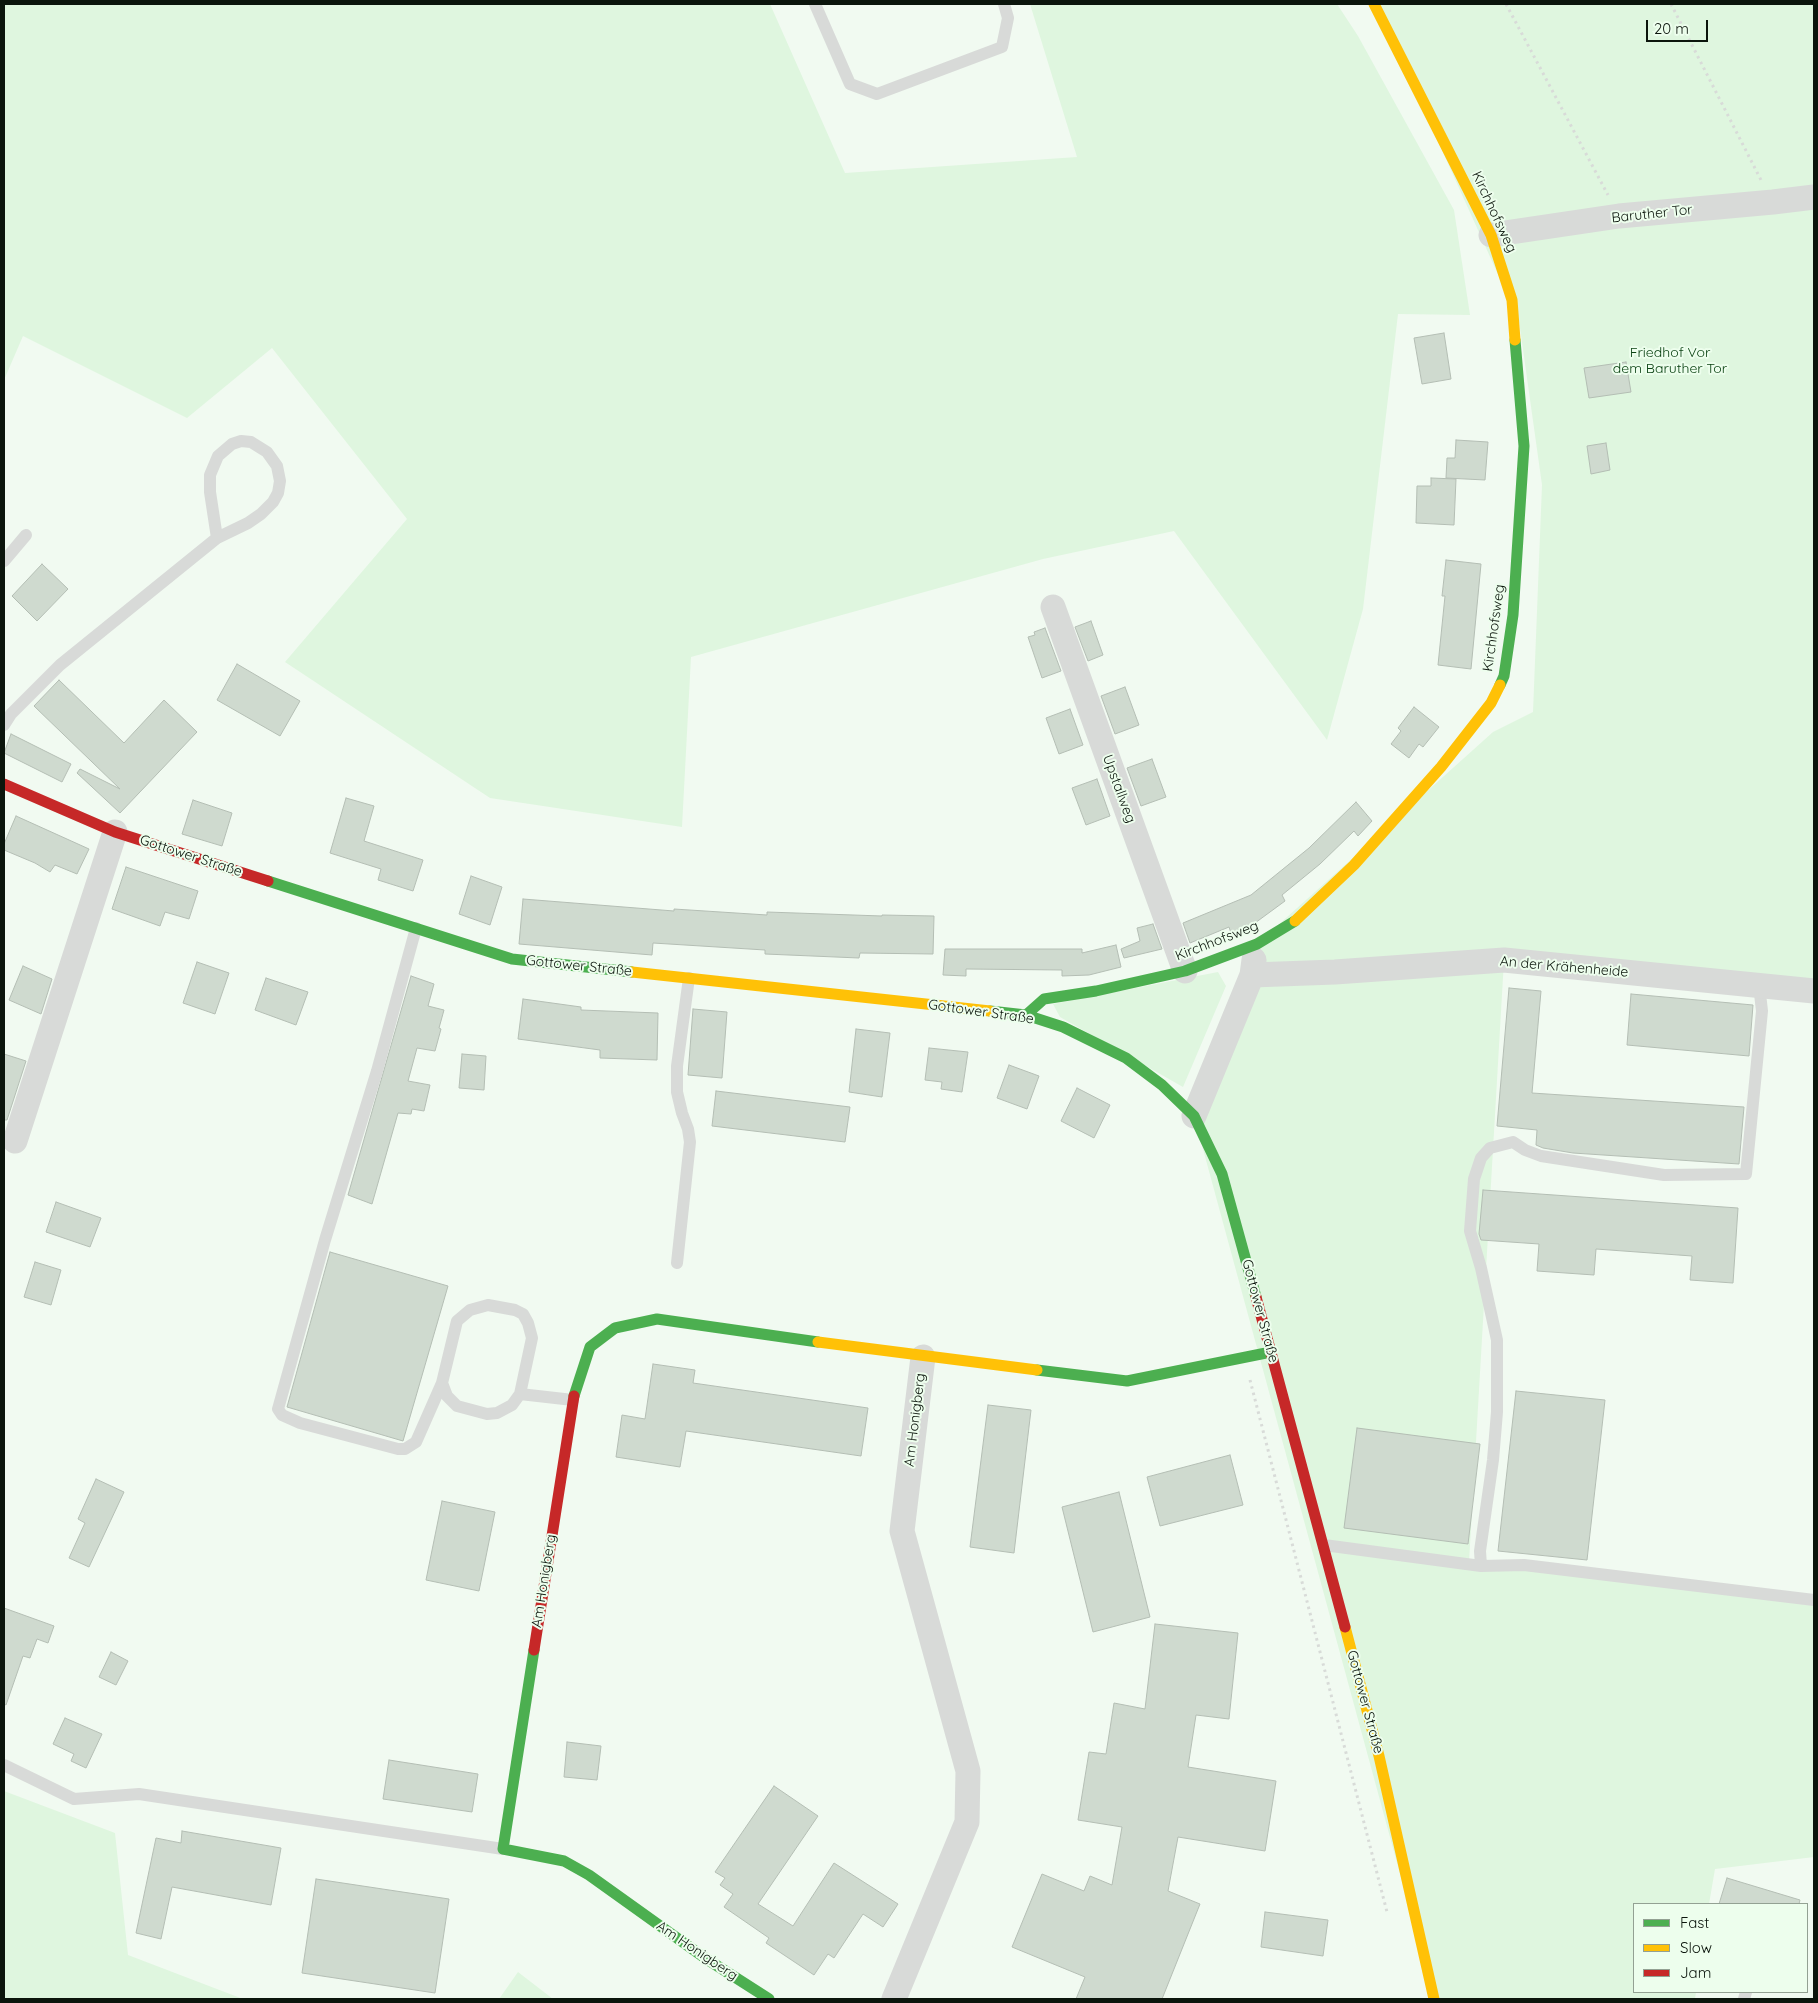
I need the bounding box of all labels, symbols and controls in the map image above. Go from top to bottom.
scale bar [1648,10,1710,42]
text: 20 m [1654,19,1689,38]
street label: Kirchhofsweg [1468,169,1520,255]
street label: Baruther Tor [1611,201,1693,227]
park label: Friedhof Vor dem Baruther Tor [1613,345,1727,378]
street label: Kirchhofsweg [1480,583,1508,673]
street label: Upstallweg [1099,752,1139,826]
street label: Gottower Straße [138,832,244,880]
street label: Kirchhofsweg [1173,917,1261,965]
street label: Gottower Straße [525,952,633,980]
street label: An der Krähenheide [1499,953,1629,981]
street label: Gottower Straße [927,996,1035,1028]
street label: Gottower Straße [1238,1257,1282,1365]
street label: Am Honigberg [901,1372,929,1468]
street label: Am Honigberg [528,1533,560,1629]
street label: Gottower Straße [1343,1648,1387,1756]
legend [1633,1903,1808,1993]
text: Fast [1680,1913,1709,1932]
street label: Am Honigberg [653,1918,741,1984]
text: Slow [1680,1938,1712,1957]
text: Jam [1680,1963,1711,1982]

